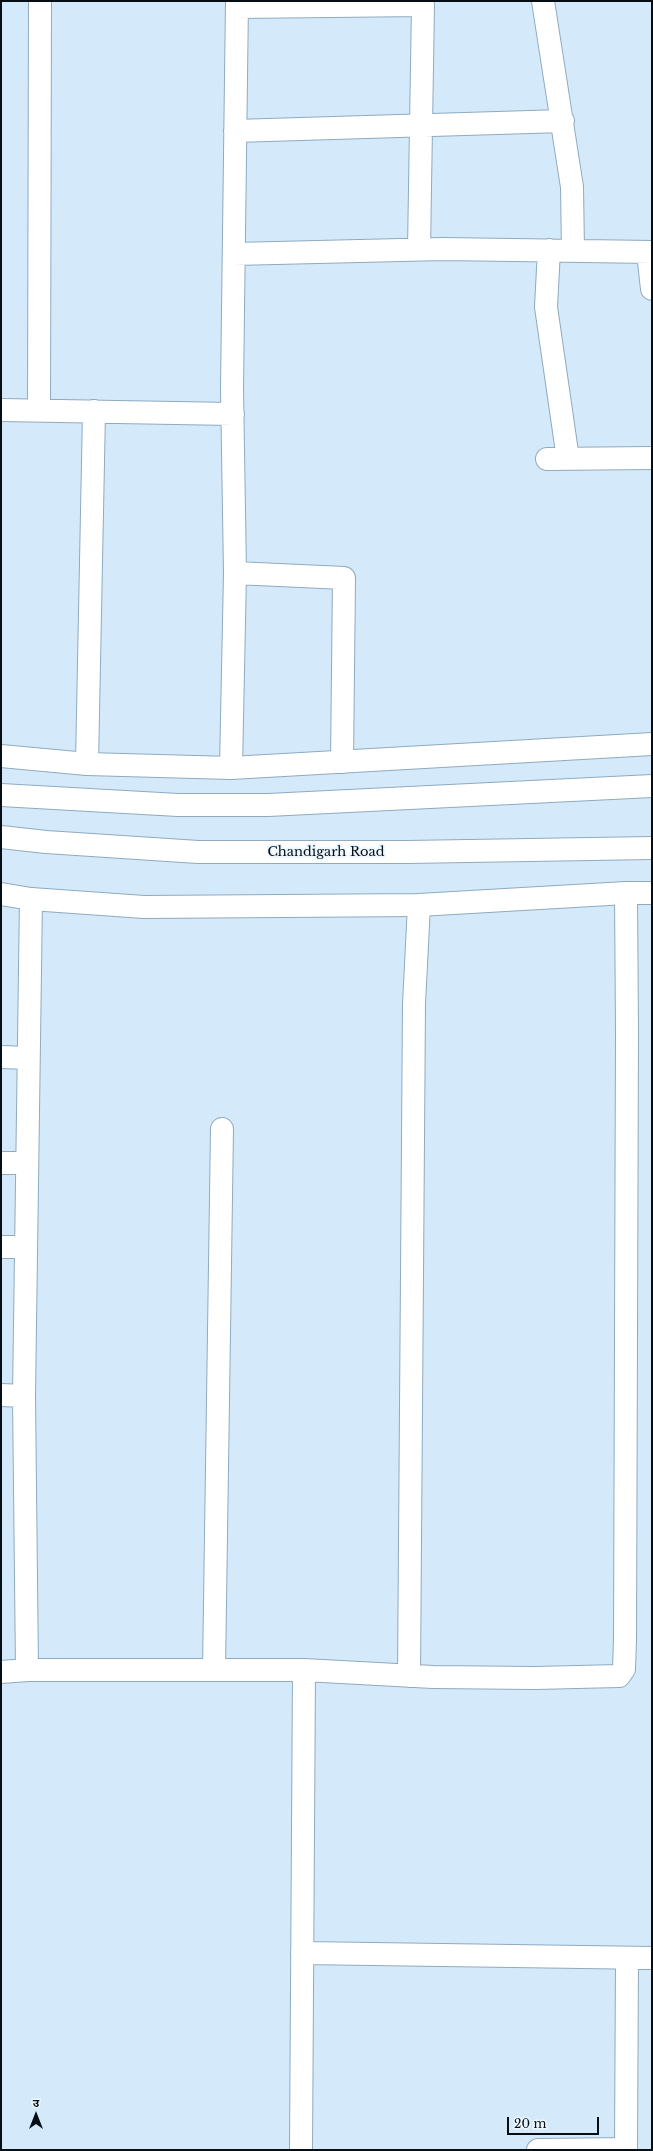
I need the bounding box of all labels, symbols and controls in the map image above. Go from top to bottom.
street label: Chandigarh Road [267,844,385,860]
north arrow [16,2095,56,2135]
text: उ [33,2096,39,2110]
scale bar [509,2109,601,2135]
text: 20 m [514,2116,546,2131]

